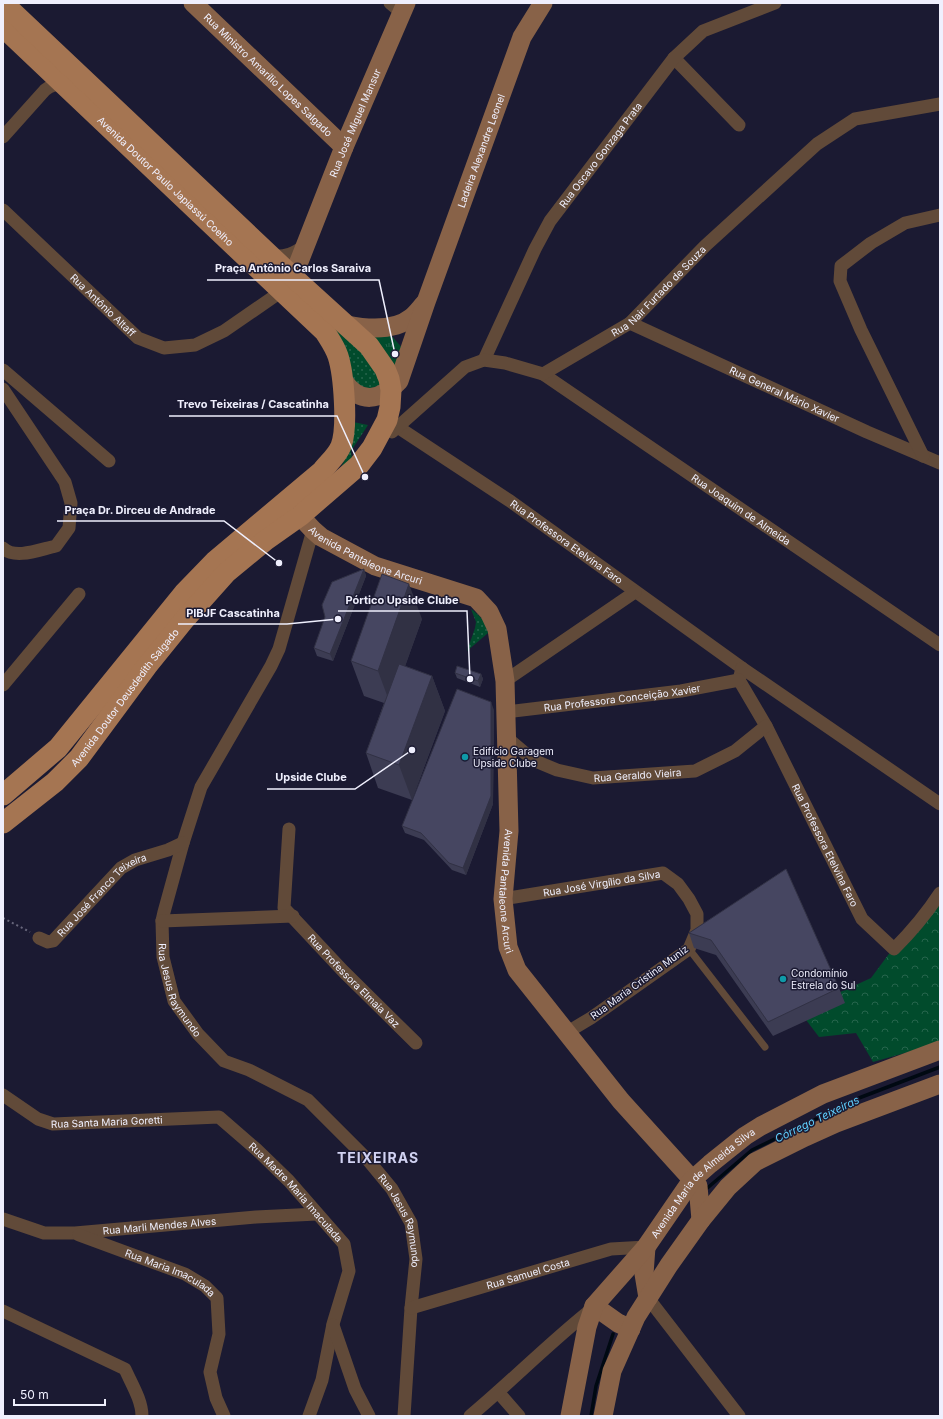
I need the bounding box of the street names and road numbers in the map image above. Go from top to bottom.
street label: Rua Ministro Amarílio Lopes Salgado [202,11,335,139]
street label: Rua José Miguel Mansur [327,67,383,179]
street label: Ladeira Alexandre Leonel [455,92,507,209]
street label: Rua Oscavo Gonzaga Prata [556,100,644,210]
street label: Avenida Doutor Paulo Japiassú Coelho [95,114,236,248]
street label: Rua Nair Furtado de Souza [609,243,708,339]
street label: Rua Antônio Altaff [68,271,138,339]
street label: Rua General Mário Xavier [728,364,842,425]
street label: Rua Joaquim de Almeida [689,471,793,547]
street label: Rua Professora Etelvina Faro [508,497,625,586]
street label: Avenida Pantaleone Arcuri [306,523,424,587]
street label: Avenida Doutor Deusdedith Salgado [68,626,181,769]
street label: Rua Professora Conceição Xavier [543,681,702,713]
street label: Rua Geraldo Vieira [593,766,682,784]
street label: Rua Professora Etelvina Faro [790,782,861,909]
street label: Avenida Pantaleone Arcuri [497,829,516,955]
street label: Rua José Franco Teixeira [55,851,148,939]
street label: Rua José Virgílio da Silva [542,868,661,898]
street label: Rua Professora Elmaia Vaz [305,931,402,1030]
street label: Rua Maria Cristina Muniz [588,942,690,1022]
street label: Rua Jesus Raymundo [157,943,204,1039]
street label: Rua Santa Maria Goretti [51,1113,163,1130]
street label: Avenida Maria de Almeida Silva [648,1125,757,1240]
street label: Rua Madre Maria Imaculada [247,1140,345,1244]
street label: Rua Jesus Raymundo [376,1171,422,1268]
street label: Rua Marli Mendes Alves [102,1215,217,1237]
street label: Rua Maria Imaculada [123,1247,218,1299]
street label: Rua Samuel Costa [485,1256,571,1291]

